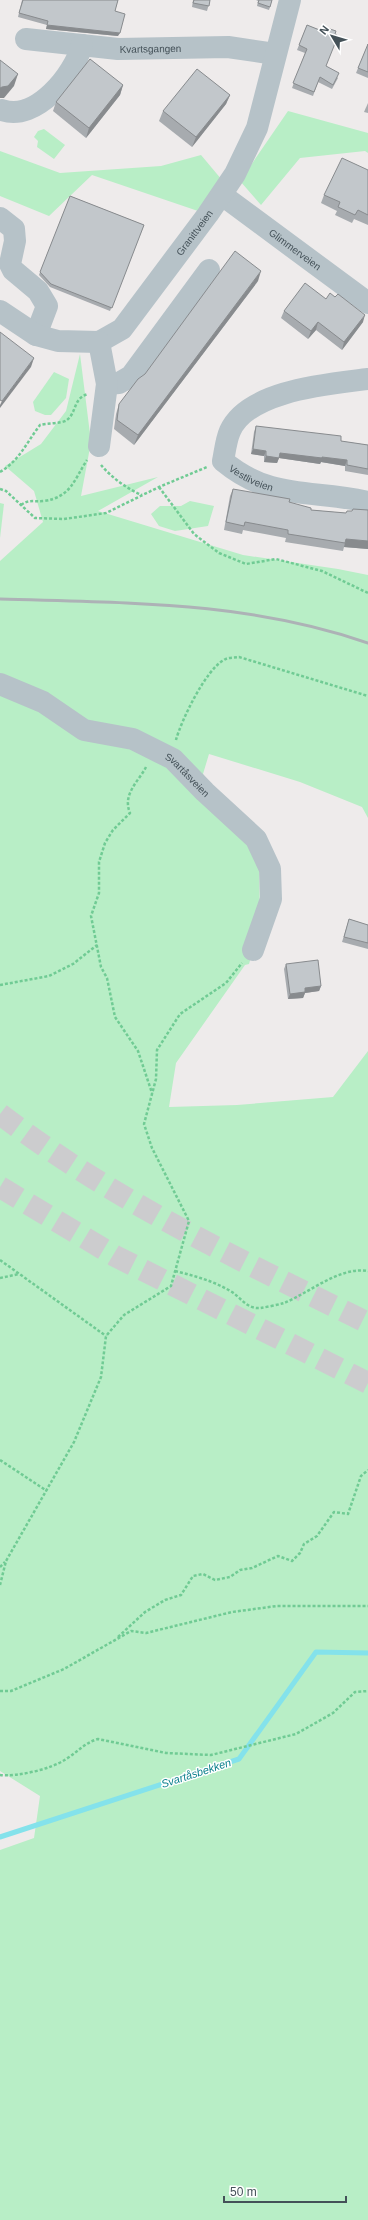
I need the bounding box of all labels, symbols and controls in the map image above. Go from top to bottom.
north arrow [312,16,352,56]
text: N [317,23,331,37]
street label: Kvartsgangen [119,42,181,54]
street label: Granittveien [174,208,215,257]
street label: Glimmerveien [267,226,323,272]
street label: Vestliveien [227,462,275,493]
street label: Svartåsveien [164,751,212,799]
water label: Svartåsbekken [160,1756,232,1790]
scale bar [224,2178,346,2204]
text: 50 m [230,2185,257,2199]

